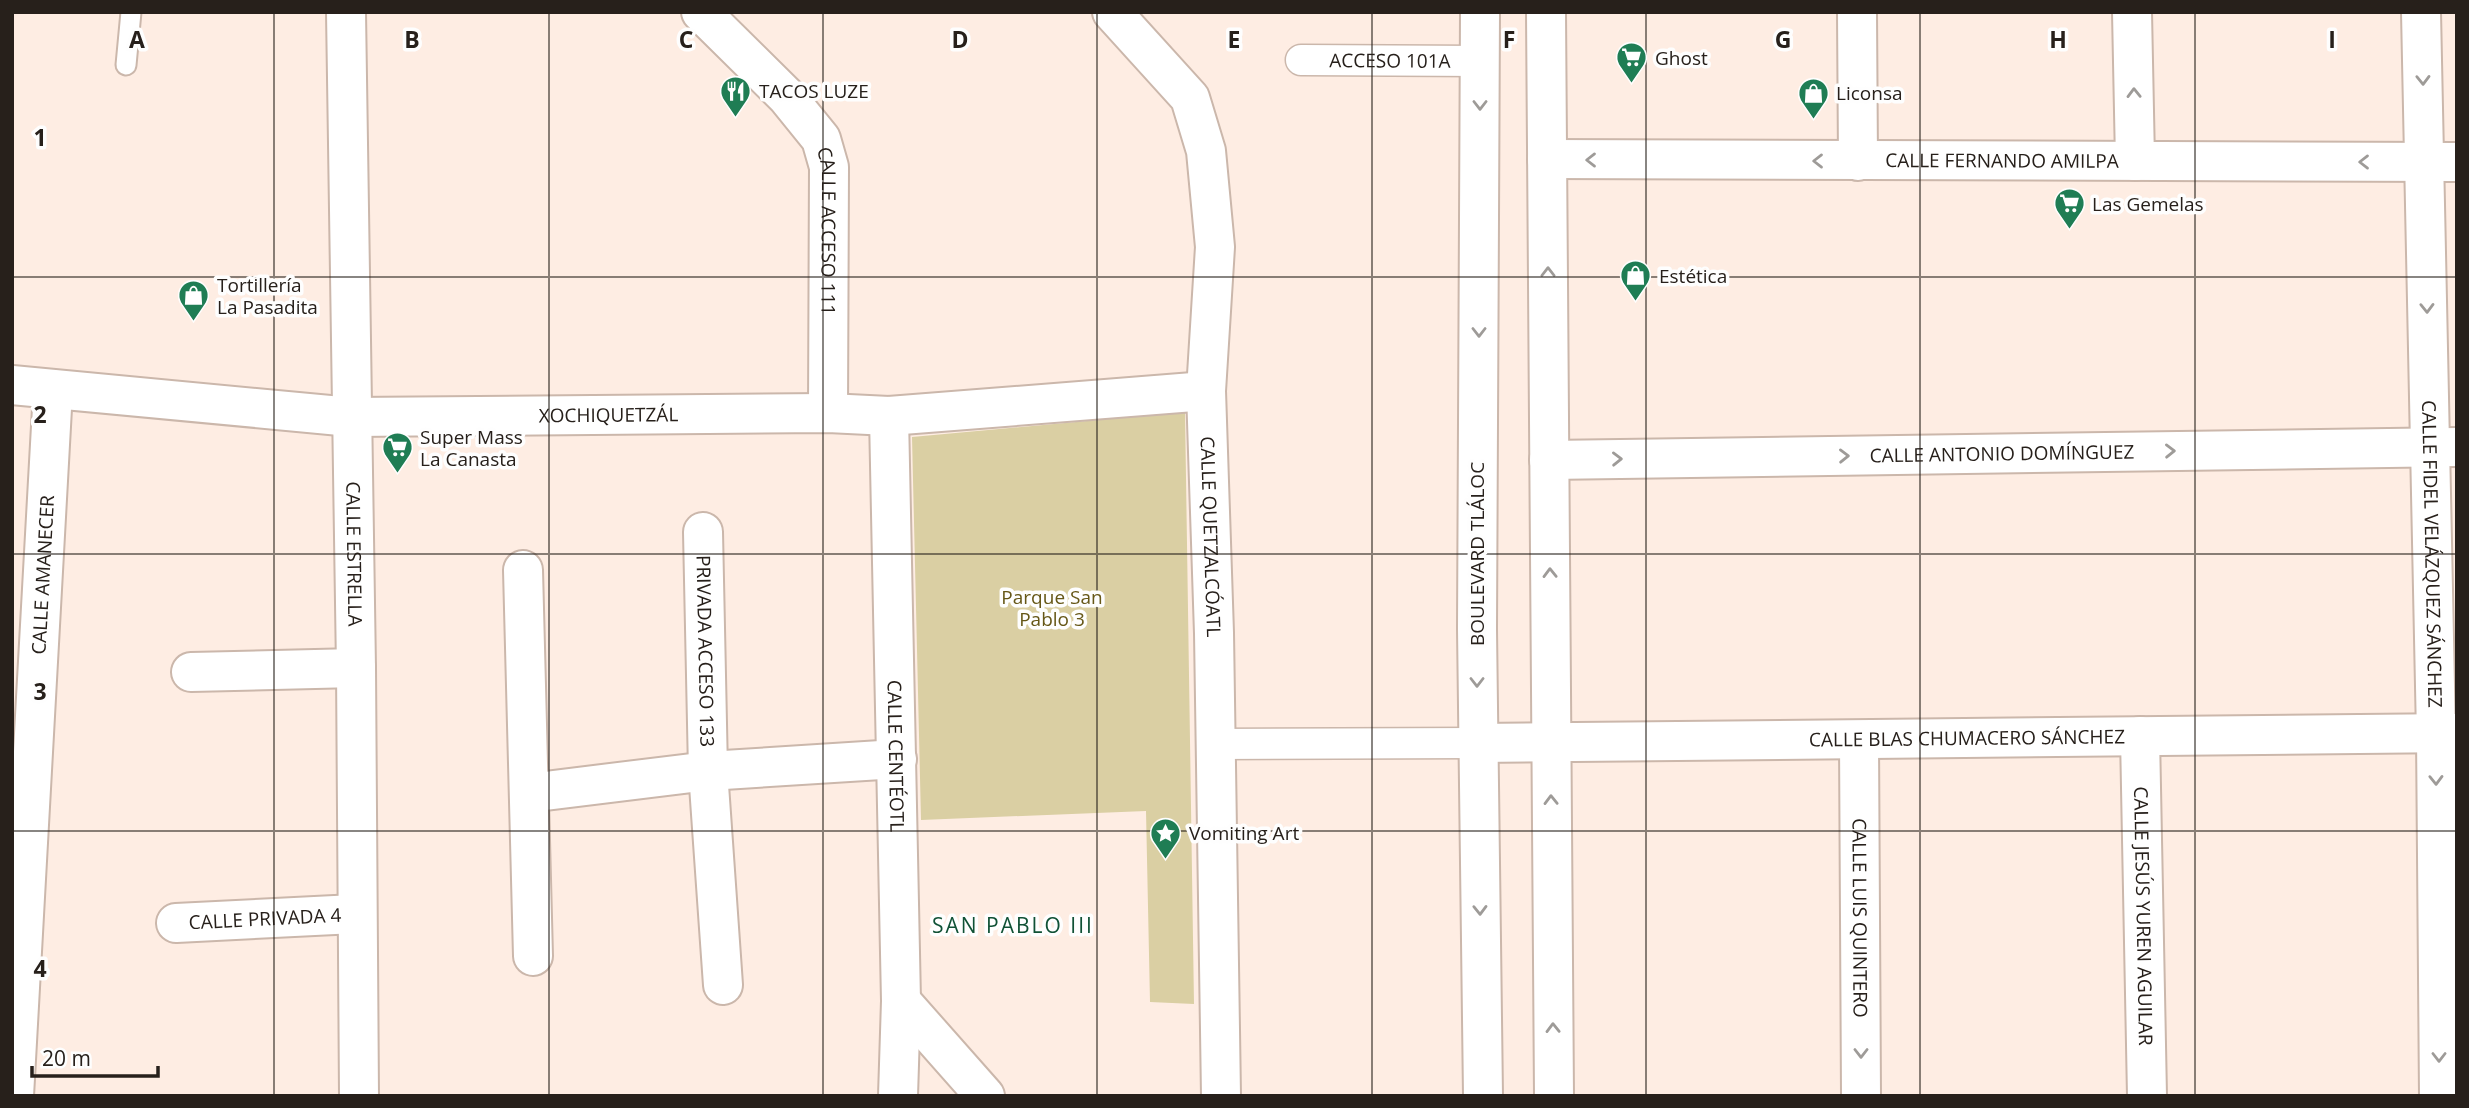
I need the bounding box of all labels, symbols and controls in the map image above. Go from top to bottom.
text: A [129,23,145,55]
text: B [404,23,420,55]
text: C [679,23,693,55]
text: D [951,23,969,55]
text: E [1228,23,1240,55]
text: F [1503,23,1515,55]
text: G [1775,23,1791,55]
text: H [2049,23,2067,55]
text: I [2328,23,2336,55]
supermarket icon: Ghost [1615,41,1649,85]
place label: Ghost [1655,45,1708,71]
street label: ACCESO 101A [1329,47,1451,74]
restaurant icon: TACOS LUZE [719,74,753,118]
shop icon: Liconsa [1796,76,1830,120]
one-way arrow [2415,76,2431,86]
place label: TACOS LUZE [759,78,869,104]
place label: Liconsa [1836,80,1903,106]
one-way arrow [2126,87,2141,98]
one-way arrow [1473,100,1488,111]
text: 1 [33,121,47,153]
street label: CALLE ACCESO 111 [811,144,842,315]
street label: CALLE FERNANDO AMILPA [1885,147,2119,174]
one-way arrow [1585,152,1596,167]
one-way arrow [1812,153,1823,169]
one-way arrow [2358,154,2369,170]
supermarket icon: Las Gemelas [2052,187,2086,231]
place label: Las Gemelas [2092,191,2204,217]
shop icon: Estética [1619,259,1653,303]
place label: Estética [1659,263,1727,289]
one-way arrow [1540,266,1556,276]
place label: Tortillería La Pasadita [217,272,318,320]
shop icon: Tortillería La Pasadita [177,279,211,323]
one-way arrow [2420,303,2435,314]
one-way arrow [1471,328,1487,338]
text: 2 [33,398,47,430]
street label: CALLE FIDEL VELÁZQUEZ SÁNCHEZ [2416,400,2448,708]
street label: XOCHIQUETZÁL [539,401,678,428]
place label: Super Mass La Canasta [420,424,523,472]
supermarket icon: Super Mass La Canasta [380,431,414,475]
street label: CALLE QUETZALCÓATL [1195,436,1227,638]
street label: CALLE ANTONIO DOMÍNGUEZ [1869,439,2135,468]
one-way arrow [2165,443,2176,459]
one-way arrow [1839,448,1850,463]
one-way arrow [1612,451,1623,467]
street label: BOULEVARD TLÁLOC [1464,462,1490,646]
street label: CALLE ESTRELLA [340,481,368,627]
street label: CALLE AMANECER [25,494,60,655]
street label: PRIVADA ACCESO 133 [690,555,720,747]
one-way arrow [1542,567,1558,577]
park label: Parque San Pablo 3 [1001,584,1103,632]
text: 3 [33,675,47,707]
one-way arrow [1469,678,1485,688]
street label: CALLE CENTÉOTL [881,679,911,832]
street label: CALLE BLAS CHUMACERO SÁNCHEZ [1809,723,2125,753]
one-way arrow [2429,775,2444,786]
street label: CALLE JESÚS YUREN AGUILAR [2128,786,2159,1046]
one-way arrow [1543,794,1559,805]
place icon: Vomiting Art [1149,816,1183,860]
street label: CALLE LUIS QUINTERO [1846,818,1874,1018]
place label: Vomiting Art [1189,820,1299,846]
street label: CALLE PRIVADA 4 [188,902,342,935]
one-way arrow [1472,905,1488,916]
district label: SAN PABLO III [932,911,1094,939]
text: 4 [33,952,47,984]
one-way arrow [1545,1022,1561,1032]
scale bar [32,1034,158,1078]
text: 20 m [42,1044,91,1072]
one-way arrow [1853,1048,1869,1059]
one-way arrow [2431,1052,2447,1063]

